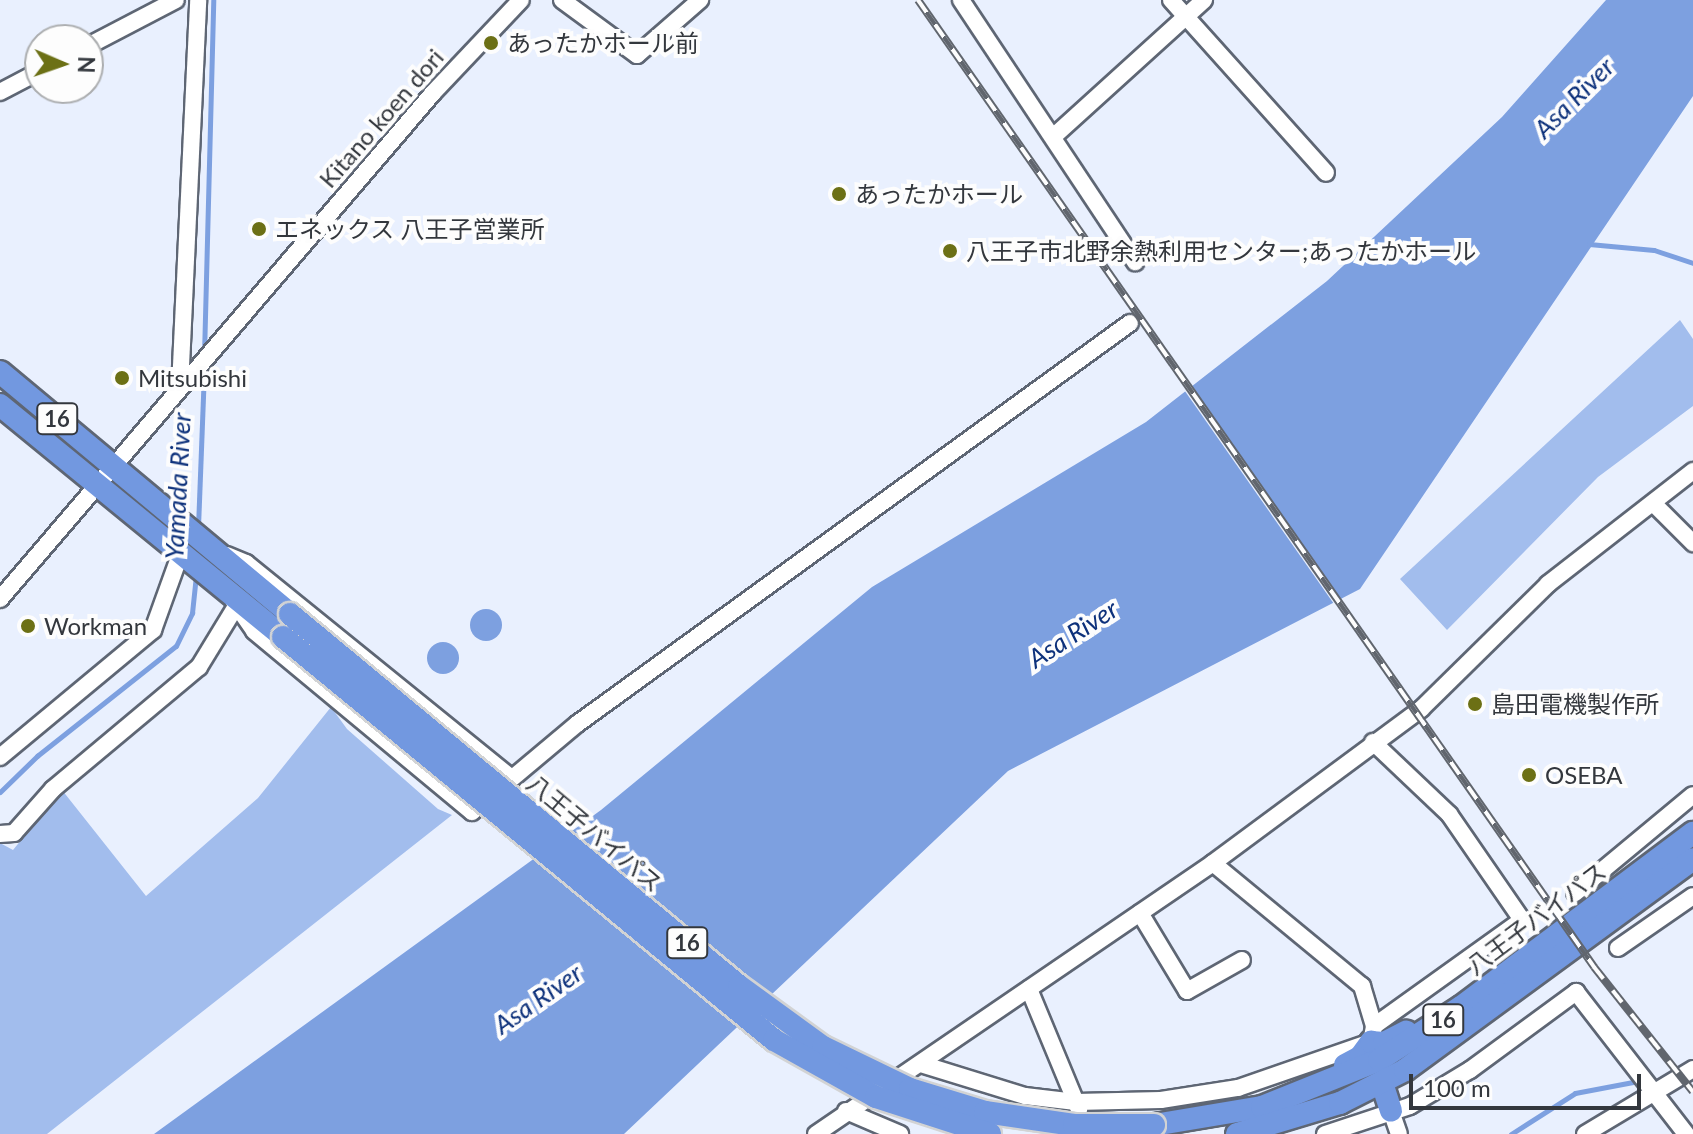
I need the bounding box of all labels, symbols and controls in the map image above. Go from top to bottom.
north arrow [24,24,104,104]
place label: あったかホール前 [507,29,699,57]
marker: あったかホール前 [482,34,500,52]
street label: Kitano koen dori [313,43,449,193]
water label: Asa River [1527,51,1621,145]
text: N [73,56,100,74]
place label: あったかホール [855,180,1023,208]
marker: あったかホール [830,185,848,203]
place label: エネックス 八王子営業所 [275,215,545,243]
marker: エネックス 八王子営業所 [250,220,268,238]
place label: 八王子市北野余熱利用センター;あったかホール [966,237,1476,265]
marker: 八王子市北野余熱利用センター;あったかホール [941,242,959,260]
place label: Mitsubishi [138,364,247,392]
marker: Mitsubishi [113,369,131,387]
road number: 16 [35,401,79,437]
water label: Yamada River [159,412,197,560]
water label: Asa River [1022,594,1124,674]
place label: Workman [44,612,147,640]
marker: Workman [19,617,37,635]
place label: 島田電機製作所 [1491,690,1659,718]
marker: 島田電機製作所 [1466,695,1484,713]
place label: OSEBA [1545,761,1623,789]
marker: OSEBA [1520,766,1538,784]
street label: 八王子バイパス [521,768,669,898]
street label: 八王子バイパス [1460,856,1612,980]
road number: 16 [665,925,709,961]
water label: Asa River [488,957,588,1041]
road number: 16 [1421,1002,1465,1038]
scale bar [1413,1058,1645,1108]
text: 100 m [1423,1073,1491,1102]

